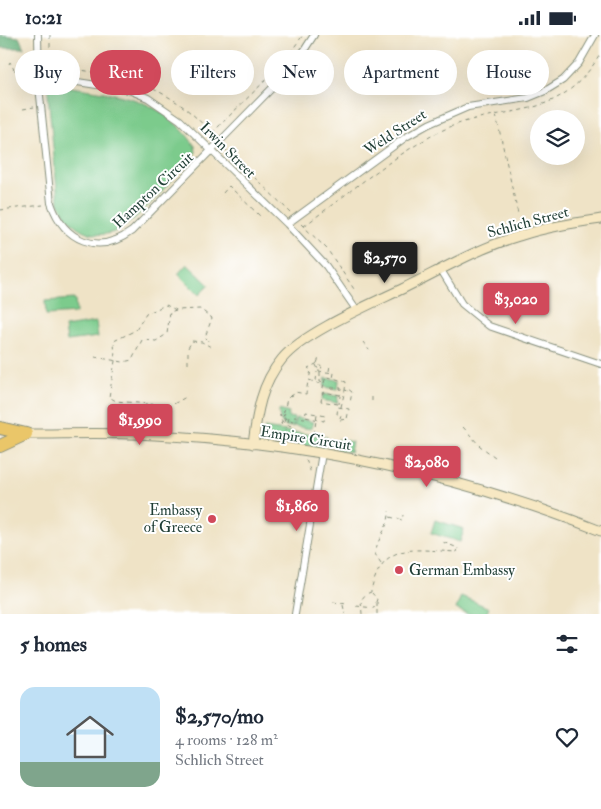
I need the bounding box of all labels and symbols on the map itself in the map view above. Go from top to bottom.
street label: Weld Street [360,105,430,160]
street label: Irwin Street [195,118,260,183]
street label: Hampton Circuit [109,148,198,233]
street label: Schlich Street [485,202,571,242]
pin: $2,570 [344,241,426,284]
pin: $3,020 [475,283,557,325]
pin: $1,990 [99,403,181,446]
street label: Empire Circuit [259,422,353,456]
pin: $2,080 [386,445,468,488]
pin: $1,860 [256,489,338,532]
place label: Embassy of Greece [144,501,202,537]
marker: Embassy of Greece [206,513,218,525]
place label: German Embassy [409,561,515,580]
marker: German Embassy [393,564,405,576]

